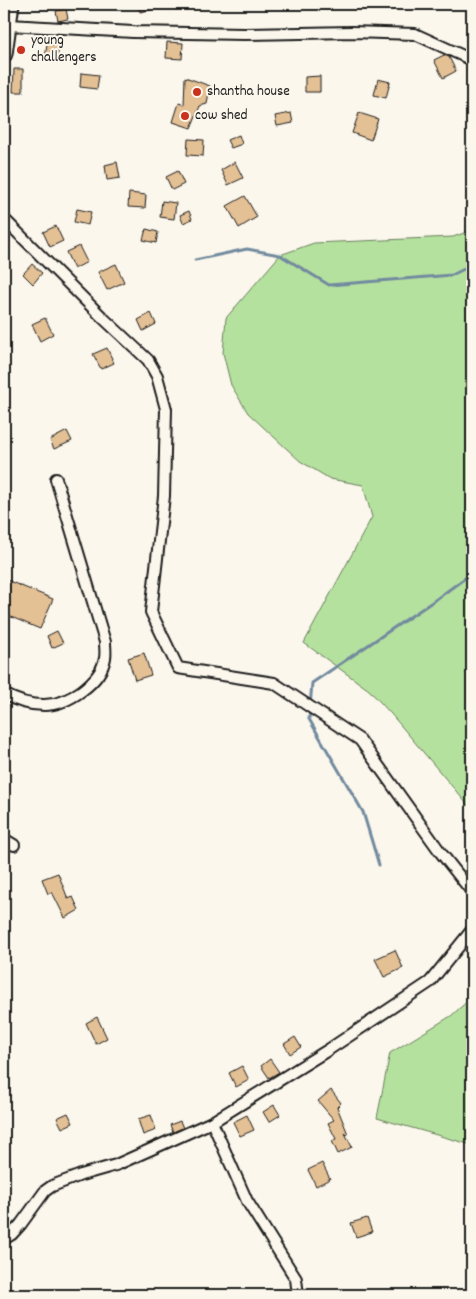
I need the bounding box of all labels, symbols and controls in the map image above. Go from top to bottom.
place label: young challengers [31,30,97,69]
marker: young challengers [15,44,27,56]
place label: shantha house [207,81,290,103]
marker: shantha house [191,86,203,98]
place label: cow shed [195,105,248,127]
marker: cow shed [179,110,191,122]

